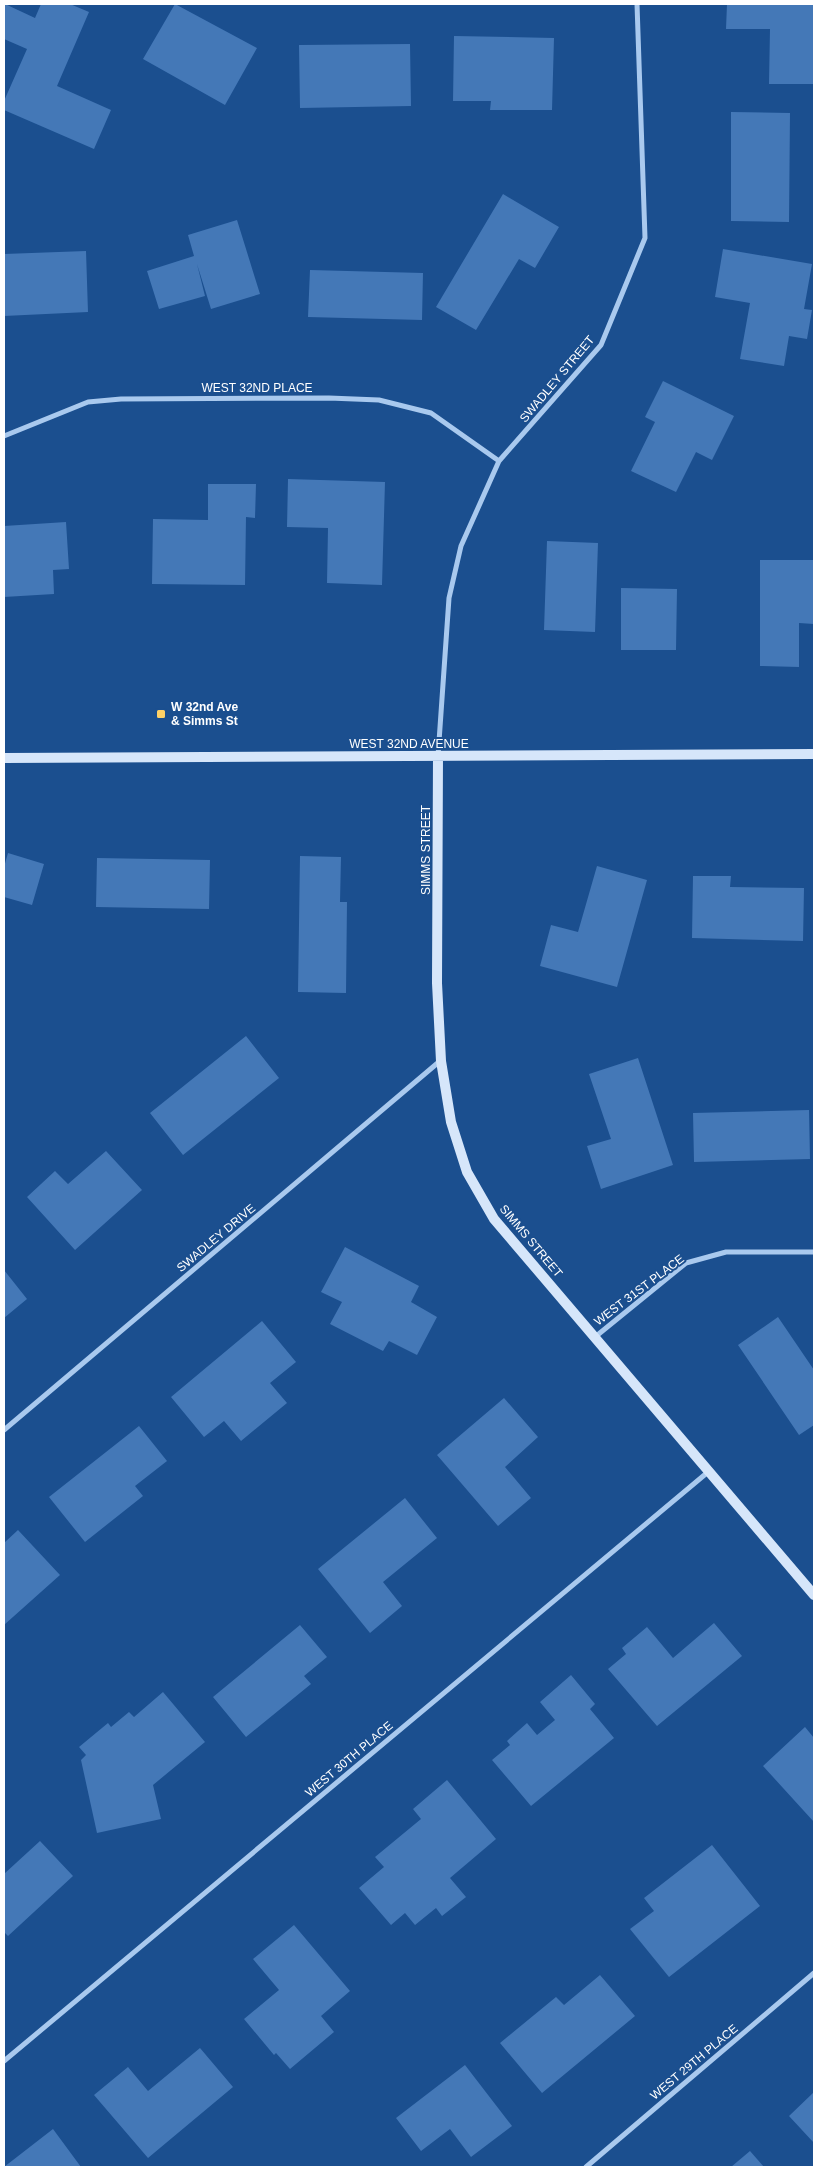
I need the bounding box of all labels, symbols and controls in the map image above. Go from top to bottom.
street label: SWADLEY STREET [517,332,598,425]
street label: WEST 32ND PLACE [201,381,313,395]
place label: W 32nd Ave & Simms St [171,700,238,728]
marker: W 32nd Ave & Simms St [155,708,167,720]
street label: WEST 32ND AVENUE [349,737,469,751]
street label: SIMMS STREET [419,804,433,895]
street label: SWADLEY DRIVE [174,1201,258,1275]
street label: SIMMS STREET [497,1202,566,1280]
street label: WEST 31ST PLACE [591,1252,687,1328]
street label: WEST 30TH PLACE [302,1718,396,1800]
street label: WEST 29TH PLACE [647,2021,741,2103]

